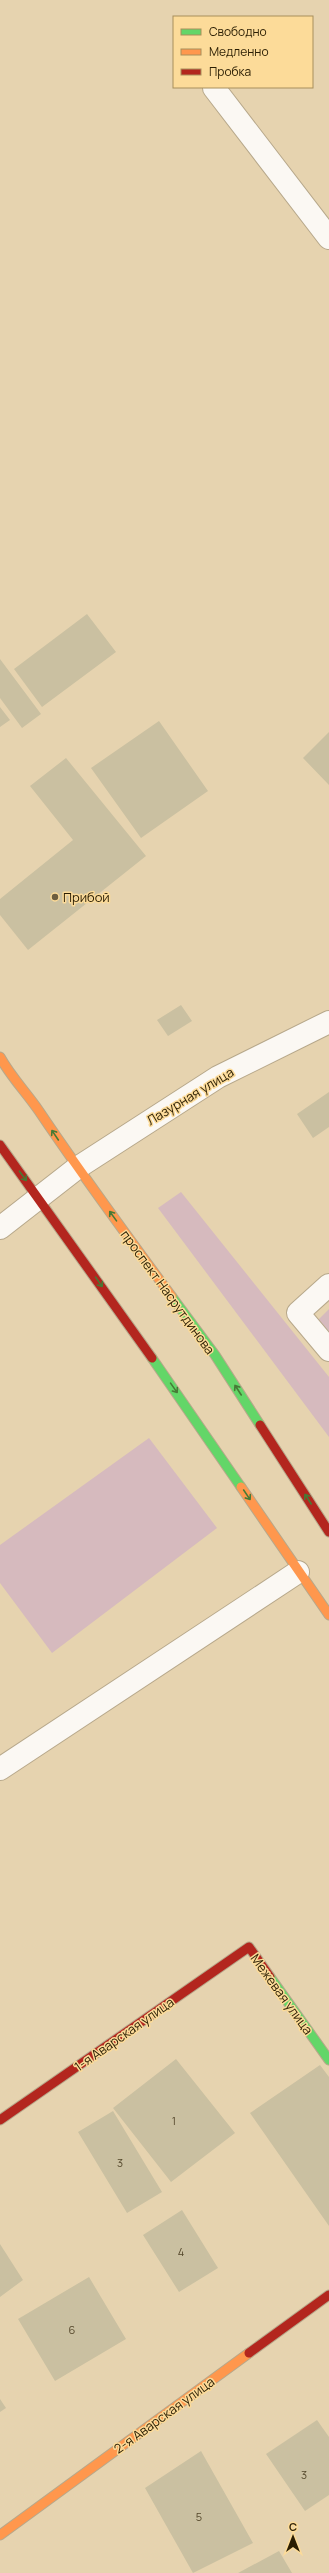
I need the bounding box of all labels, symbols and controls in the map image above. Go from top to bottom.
legend [173,16,313,88]
text: Свободно [209,23,267,40]
text: Медленно [209,43,269,60]
text: Пробка [209,63,251,80]
place label: Прибой [63,888,110,906]
marker: Прибой [50,892,60,902]
street label: Лазурная улица [143,1063,237,1129]
one-way arrow [51,1130,59,1141]
one-way arrow [19,1170,28,1181]
one-way arrow [108,1211,117,1222]
street label: проспект Насрутдинова [117,1226,219,1358]
one-way arrow [95,1276,103,1287]
one-way arrow [170,1382,178,1393]
one-way arrow [233,1384,241,1396]
one-way arrow [243,1490,251,1501]
one-way arrow [304,1494,312,1505]
street label: Межевая улица [247,1950,317,2038]
street label: 1-я Аварская улица [71,1993,177,2075]
house number: 1 [172,2113,176,2128]
house number: 3 [117,2155,123,2170]
house number: 4 [178,2244,184,2259]
house number: 6 [69,2322,76,2337]
street label: 2-я Аварская улица [110,2372,218,2458]
house number: 3 [301,2467,307,2482]
house number: 5 [196,2509,202,2524]
north arrow [273,2517,313,2557]
text: С [289,2519,297,2534]

